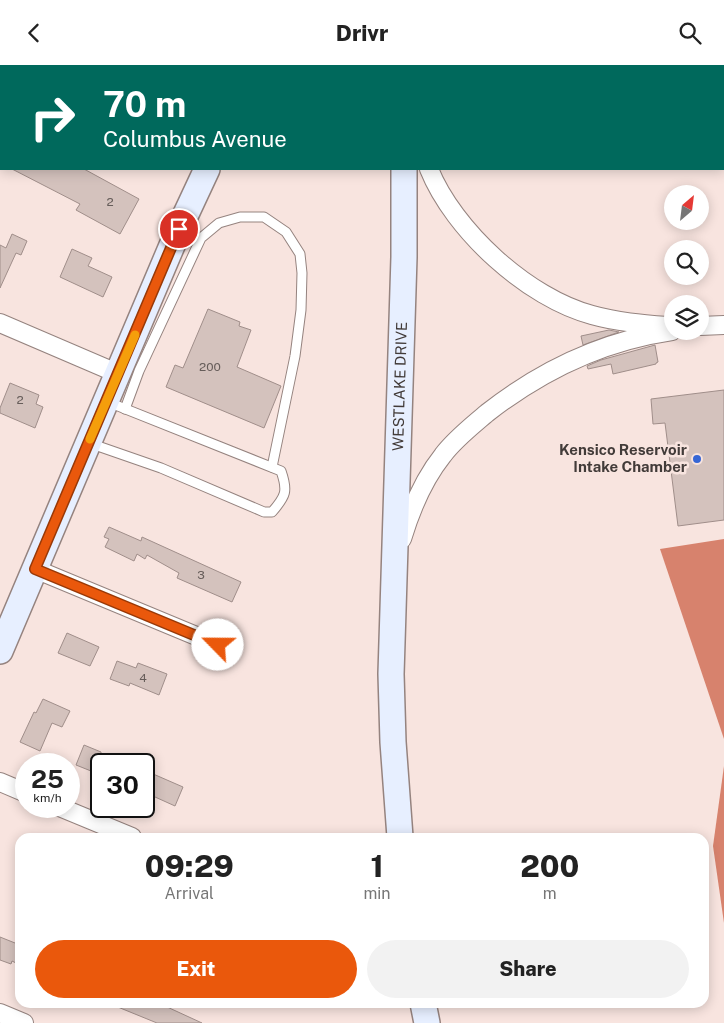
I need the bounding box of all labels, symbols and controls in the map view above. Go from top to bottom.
icon: back [20,19,48,47]
icon: search [676,19,704,47]
text: Drivr [336,20,388,46]
text: 70 m [103,84,186,125]
icon: right [20,85,85,150]
text: Columbus Avenue [103,126,287,152]
north arrow [664,185,709,230]
map controls [664,185,709,340]
house number: 2 [106,195,114,209]
pin [158,208,200,250]
icon: arrive [165,215,193,243]
button: search [664,240,709,285]
button: layers [664,295,709,340]
street label: WESTLAKE DRIVE [389,321,410,451]
house number: 200 [199,360,221,374]
house number: 2 [16,393,24,407]
place label: Kensico Reservoir Intake Chamber [559,441,687,475]
marker: Kensico Reservoir Intake Chamber [691,453,703,465]
house number: 3 [197,568,205,582]
position arrow [191,618,243,670]
house number: 4 [139,671,147,685]
speed limit sign: 30 [90,753,155,818]
text: 25 [31,764,64,794]
text: km/h [33,791,62,805]
text: 09:29 [145,848,234,884]
text: 1 [370,848,384,884]
text: 200 [520,848,579,884]
text: Arrival [164,884,214,903]
text: min [363,884,391,903]
text: m [543,884,557,903]
button: Exit [35,940,357,998]
button: Share [367,940,689,998]

